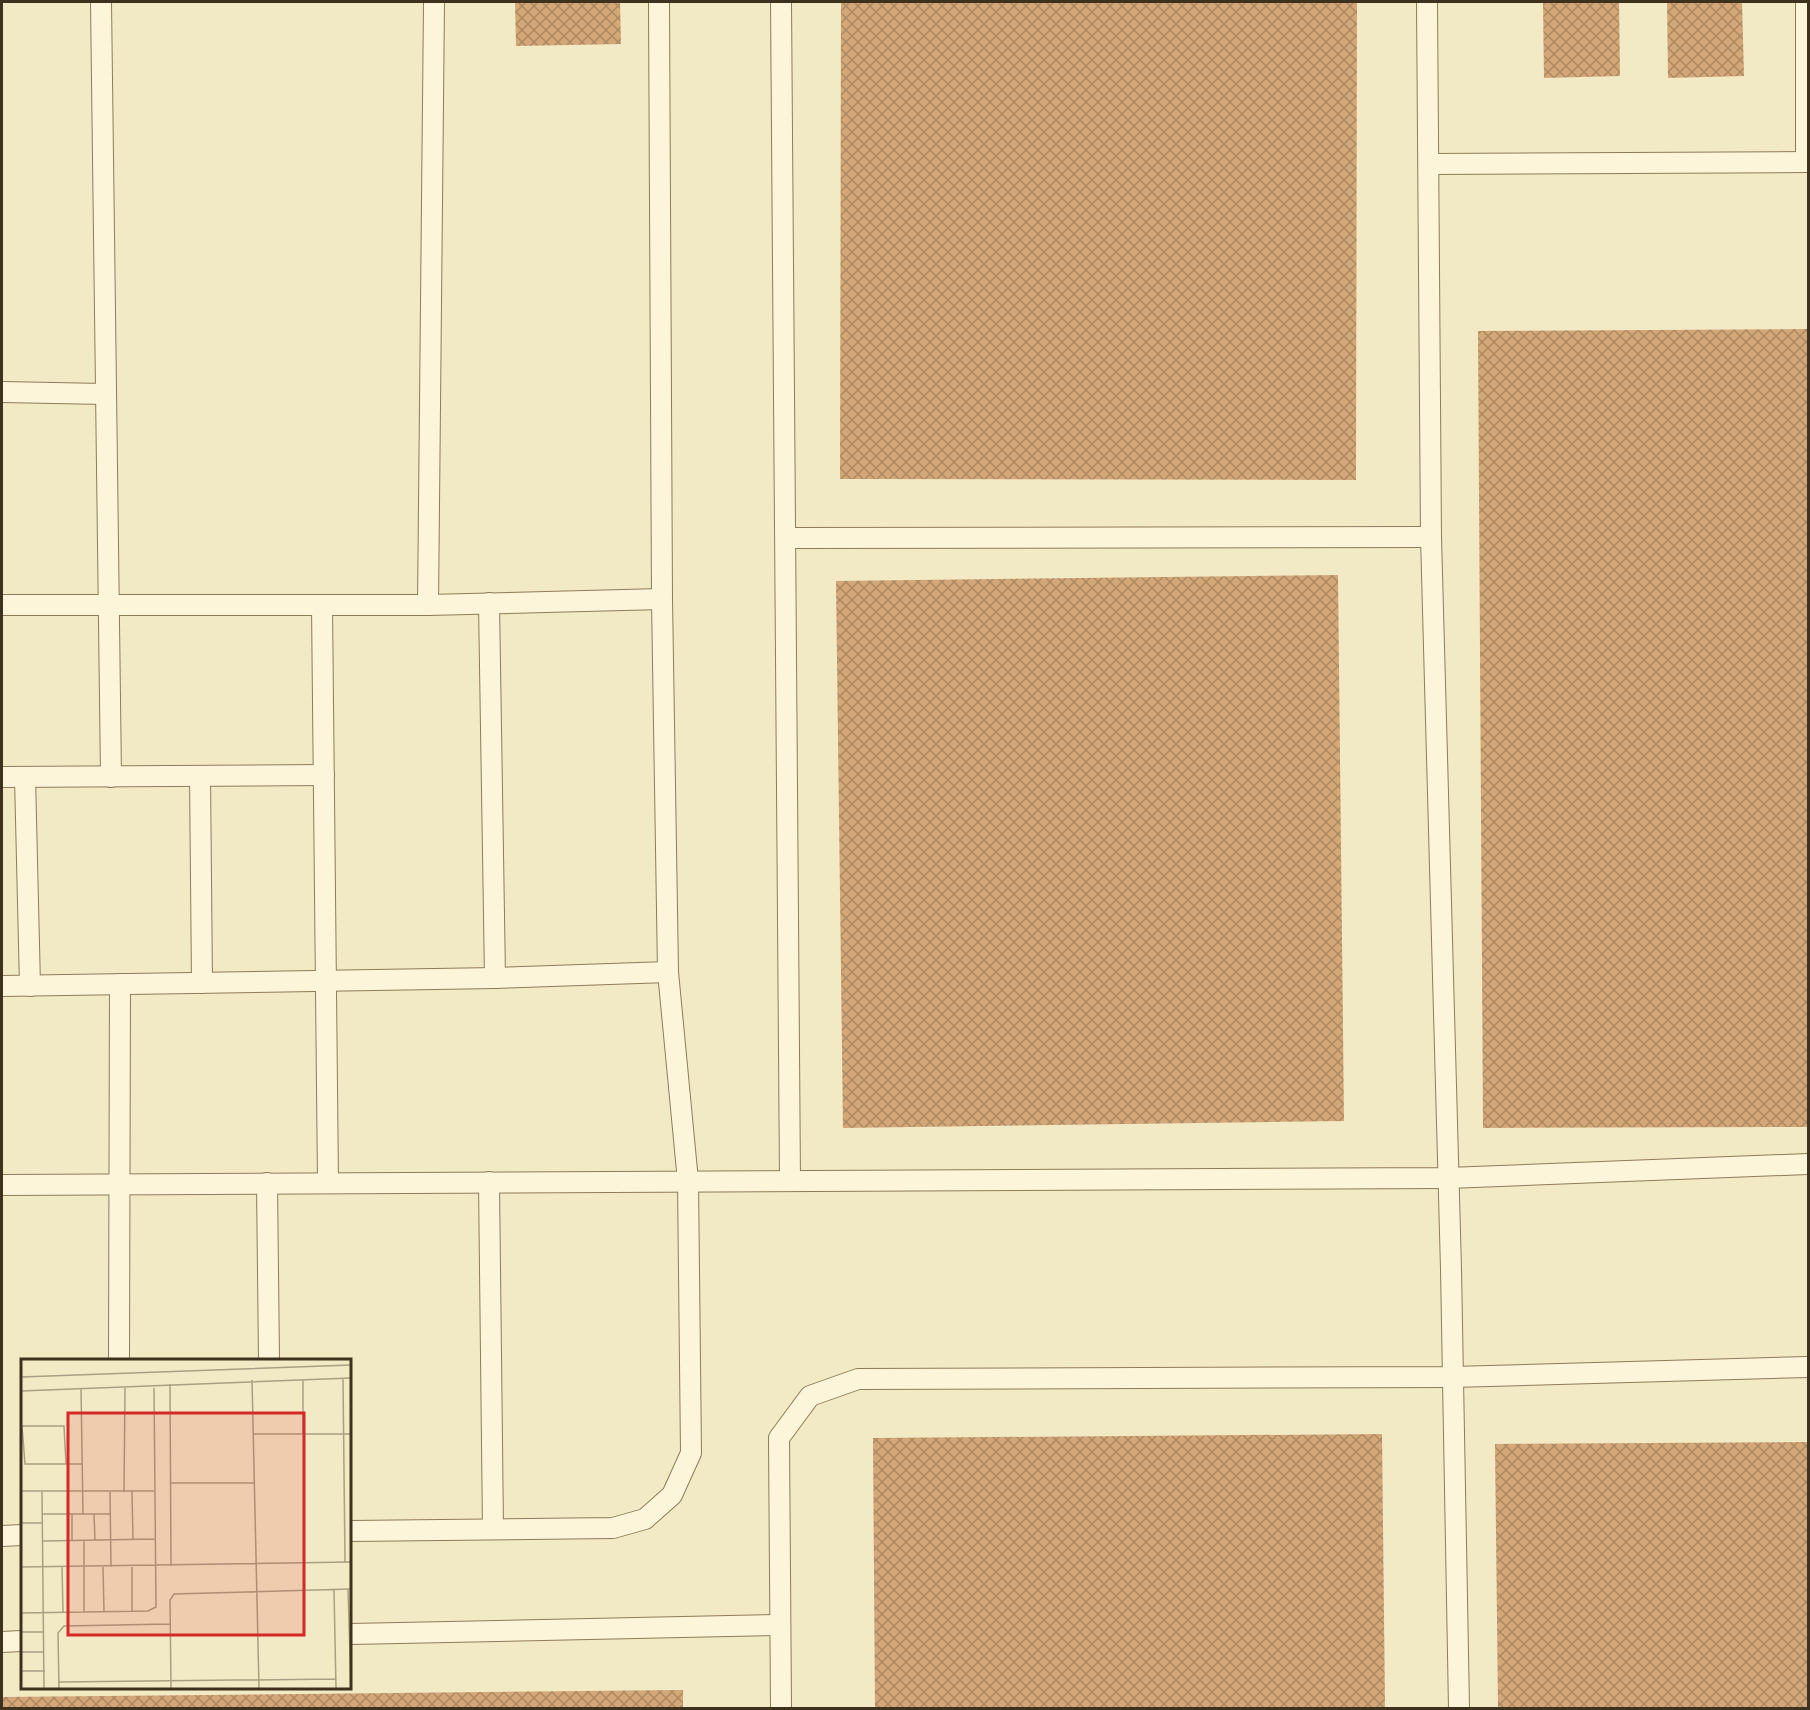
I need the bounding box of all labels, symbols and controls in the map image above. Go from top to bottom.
inset map [21,1359,351,1689]

